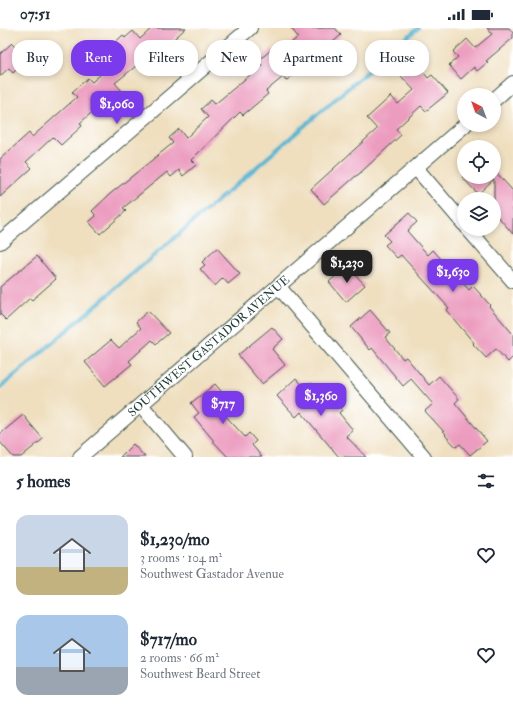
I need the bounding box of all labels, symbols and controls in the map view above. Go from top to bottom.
text: 07:51 [20,5,50,24]
chip: Buy [12,40,63,76]
chip: Rent [71,40,126,76]
chip: Filters [134,40,198,76]
chip: New [206,40,261,76]
chip: Apartment [269,40,357,76]
chip: House [365,40,429,76]
north arrow [457,88,501,132]
map controls [457,88,501,236]
pin: $1,060 [84,91,150,125]
text: $1,060 [100,96,134,112]
button: locate [457,140,501,184]
button: layers [457,192,501,236]
pin: $1,230 [314,250,380,284]
text: $1,230 [330,255,364,271]
pin: $1,630 [420,259,486,293]
text: $1,630 [436,264,470,280]
street label: SOUTHWEST GASTADOR AVENUE [125,272,293,420]
pin: $1,360 [288,383,354,417]
text: $1,360 [304,388,338,404]
pin: $717 [199,391,247,425]
text: $717 [211,396,235,412]
icon: filters [475,470,497,492]
text: 5 homes [16,471,70,492]
text: $1,230/mo [140,529,209,550]
icon: home [48,531,96,579]
icon: heart [475,544,497,566]
text: 3 rooms · 104 m² [140,550,222,566]
text: Southwest Gastador Avenue [140,566,284,582]
text: $717/mo [140,629,197,650]
icon: home [48,631,96,679]
icon: heart [475,644,497,666]
text: 2 rooms · 66 m² [140,650,219,666]
text: Southwest Beard Street [140,666,260,682]

